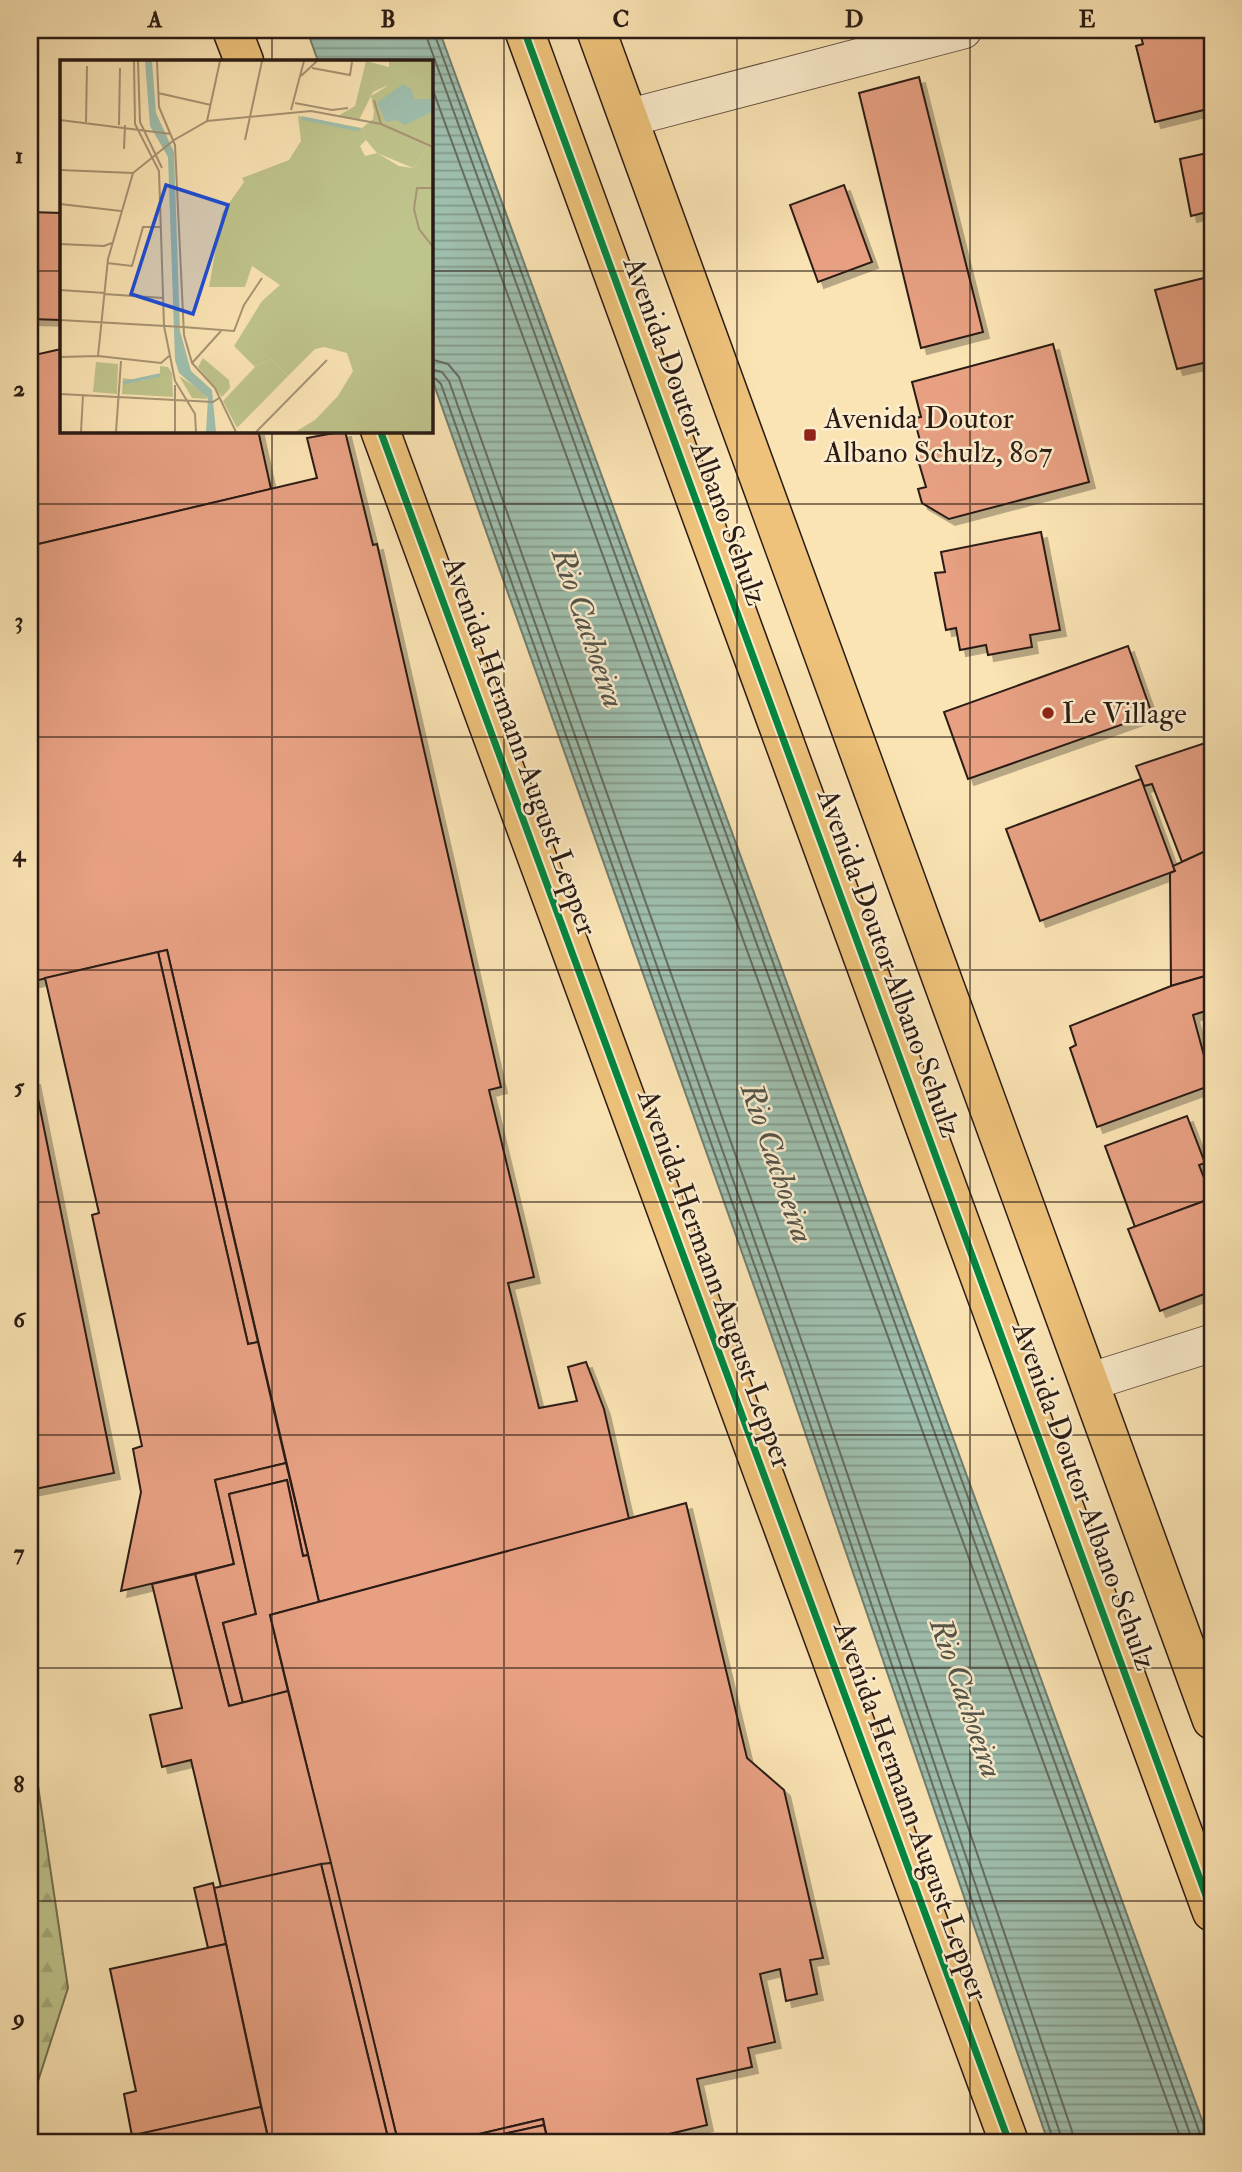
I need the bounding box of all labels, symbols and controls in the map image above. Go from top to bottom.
text: A [147,5,163,34]
text: B [380,5,396,34]
text: C [613,5,629,34]
text: D [845,5,863,34]
text: E [1079,5,1096,34]
inset map [60,60,432,432]
text: 1 [15,141,23,170]
street label: Avenida Doutor Albano Schulz [614,251,775,610]
text: 2 [13,374,25,403]
place label: Avenida Doutor Albano Schulz, 807 [823,400,1053,471]
marker: Avenida Doutor Albano Schulz, 807 [802,427,818,443]
water label: Rio Cachoeira [542,542,634,713]
street label: Avenida Hermann August Lepper [434,550,606,941]
text: 3 [15,606,23,635]
place label: Le Village [1062,695,1187,732]
marker: Le Village [1040,705,1056,721]
street label: Avenida Doutor Albano Schulz [808,783,969,1142]
text: 4 [12,839,27,868]
text: 5 [14,1072,25,1101]
water label: Rio Cachoeira [731,1077,823,1248]
street label: Avenida Hermann August Lepper [629,1083,801,1474]
text: 6 [13,1305,27,1334]
street label: Avenida Doutor Albano Schulz [1003,1316,1164,1675]
text: 7 [14,1538,25,1567]
water label: Rio Cachoeira [920,1612,1012,1783]
street label: Avenida Hermann August Lepper [825,1615,997,2006]
text: 8 [14,1770,25,1799]
text: 9 [11,2003,25,2032]

